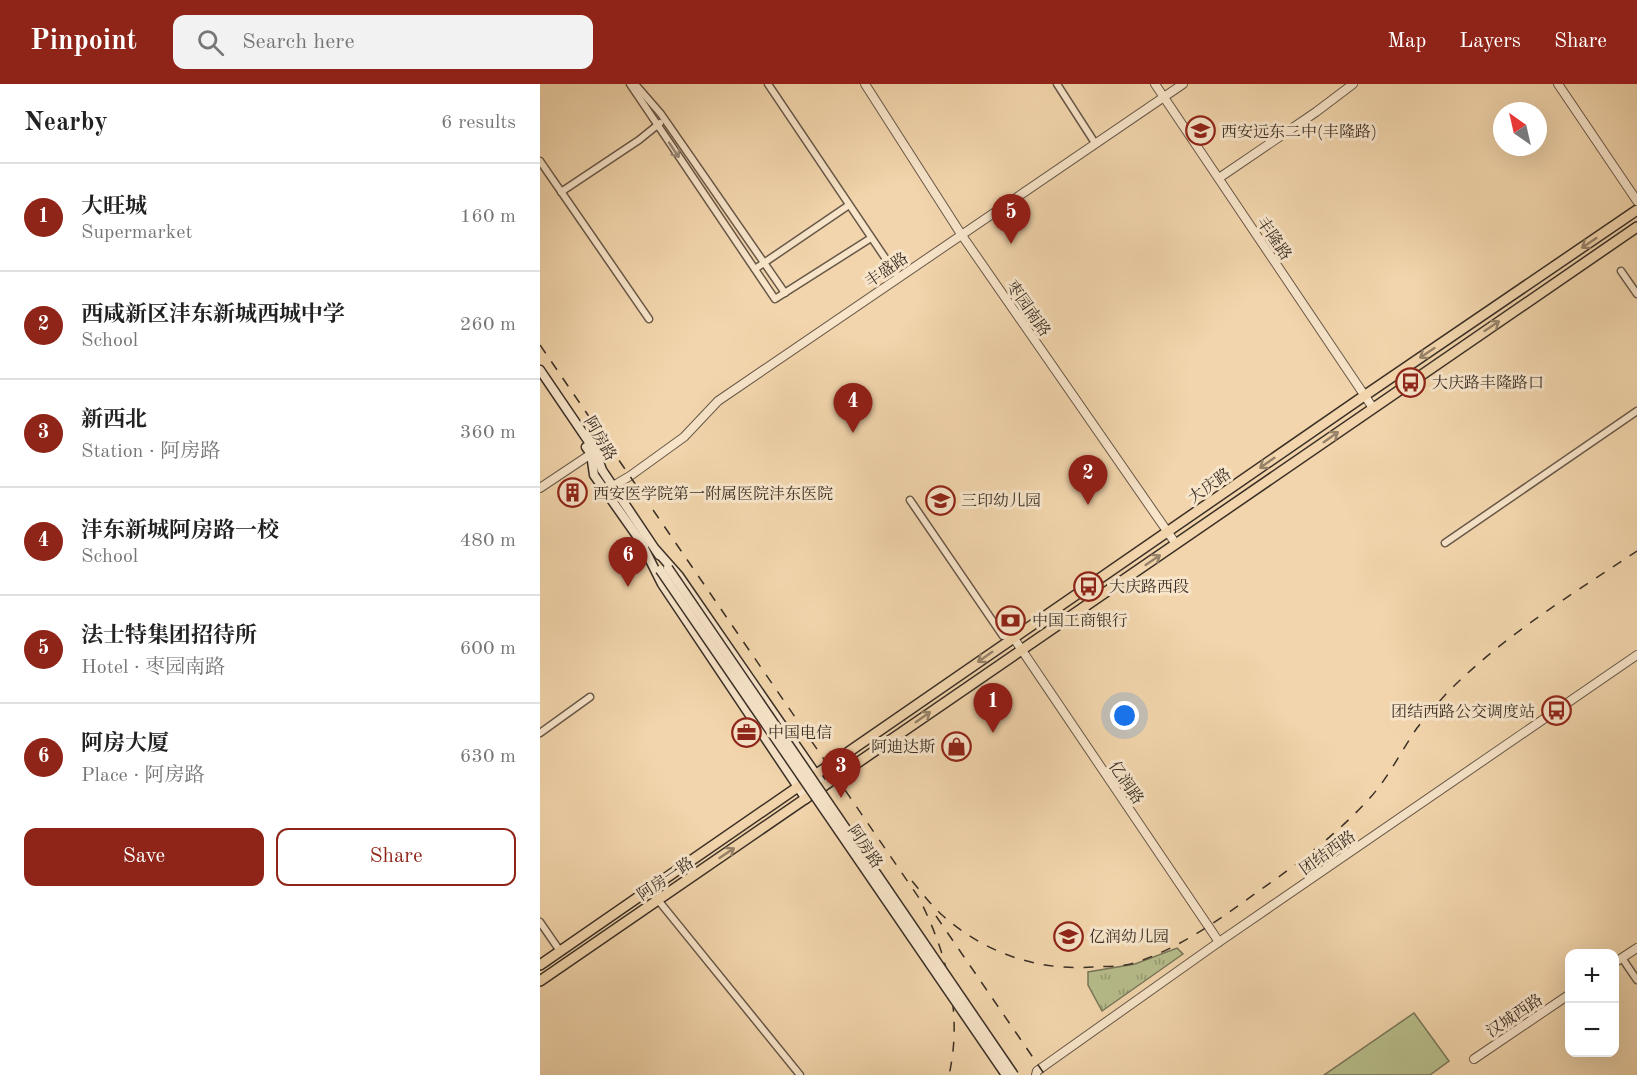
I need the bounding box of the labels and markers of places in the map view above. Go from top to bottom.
school or university icon: 西安远东二中(丰隆路) [1184,115,1216,147]
place label: 西安远东二中(丰隆路) [1221,123,1377,141]
pin: 5 [992,194,1030,244]
bus stop icon: 大庆路丰隆路口 [1395,366,1427,398]
place label: 大庆路丰隆路口 [1432,374,1544,392]
pin: 4 [834,384,872,433]
pin: 2 [1068,456,1108,505]
building icon: 西安医学院第一附属医院沣东医院 [556,477,588,509]
school or university icon: 三印幼儿园 [924,484,956,516]
place label: 西安医学院第一附属医院沣东医院 [593,485,833,503]
place label: 三印幼儿园 [961,492,1041,510]
pin: 6 [608,538,647,587]
bus stop icon: 大庆路西段 [1072,570,1104,602]
place label: 大庆路西段 [1109,578,1189,596]
bank icon: 中国工商银行 [995,604,1027,636]
place label: 中国工商银行 [1032,612,1128,630]
pin: 1 [974,684,1012,733]
bus stop icon: 团结西路公交调度站 [1540,695,1572,727]
place label: 团结西路公交调度站 [1391,703,1535,721]
office icon: 中国电信 [731,716,763,748]
place label: 中国电信 [768,724,832,742]
shop icon: 阿迪达斯 [940,730,972,762]
place label: 阿迪达斯 [871,738,935,756]
pin: 3 [822,748,860,798]
school or university icon: 亿润幼儿园 [1052,920,1084,952]
place label: 亿润幼儿园 [1089,928,1169,946]

